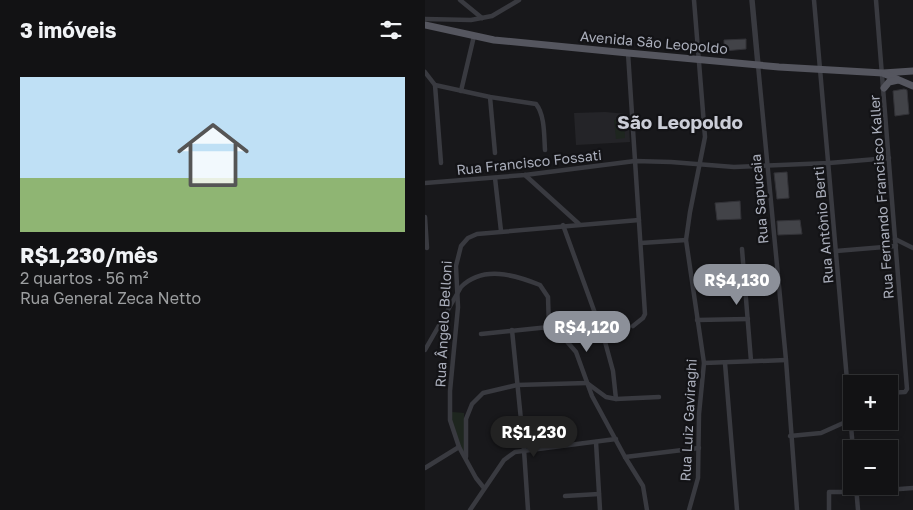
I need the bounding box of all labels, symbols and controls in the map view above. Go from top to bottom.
icon: filters [377,16,405,44]
text: 3 imóveis [20,17,116,43]
street label: Avenida São Leopoldo [579,27,729,57]
street label: Rua Fernando Francisco Kaller [865,94,897,300]
icon: home [168,110,258,200]
district label: São Leopoldo [617,110,743,133]
street label: Rua Francisco Fossati [455,146,603,178]
street label: Rua Sapucaia [747,153,771,245]
street label: Rua Antônio Berti [809,166,837,284]
text: R$1,230/mês [20,242,158,268]
street label: Rua Ângelo Belloni [431,260,455,388]
pin: R$4,130 [691,264,783,306]
text: 2 quartos · 56 m² [20,268,149,288]
text: R$4,130 [704,270,770,290]
text: Rua General Zeca Netto [20,288,201,308]
pin: R$4,120 [541,310,633,353]
text: R$4,120 [554,317,620,337]
street label: Rua Luiz Gaviraghi [676,358,700,482]
map controls [843,375,898,495]
button: + [843,375,898,430]
pin: R$1,230 [488,416,580,458]
text: R$1,230 [501,422,567,442]
button: − [843,440,898,495]

